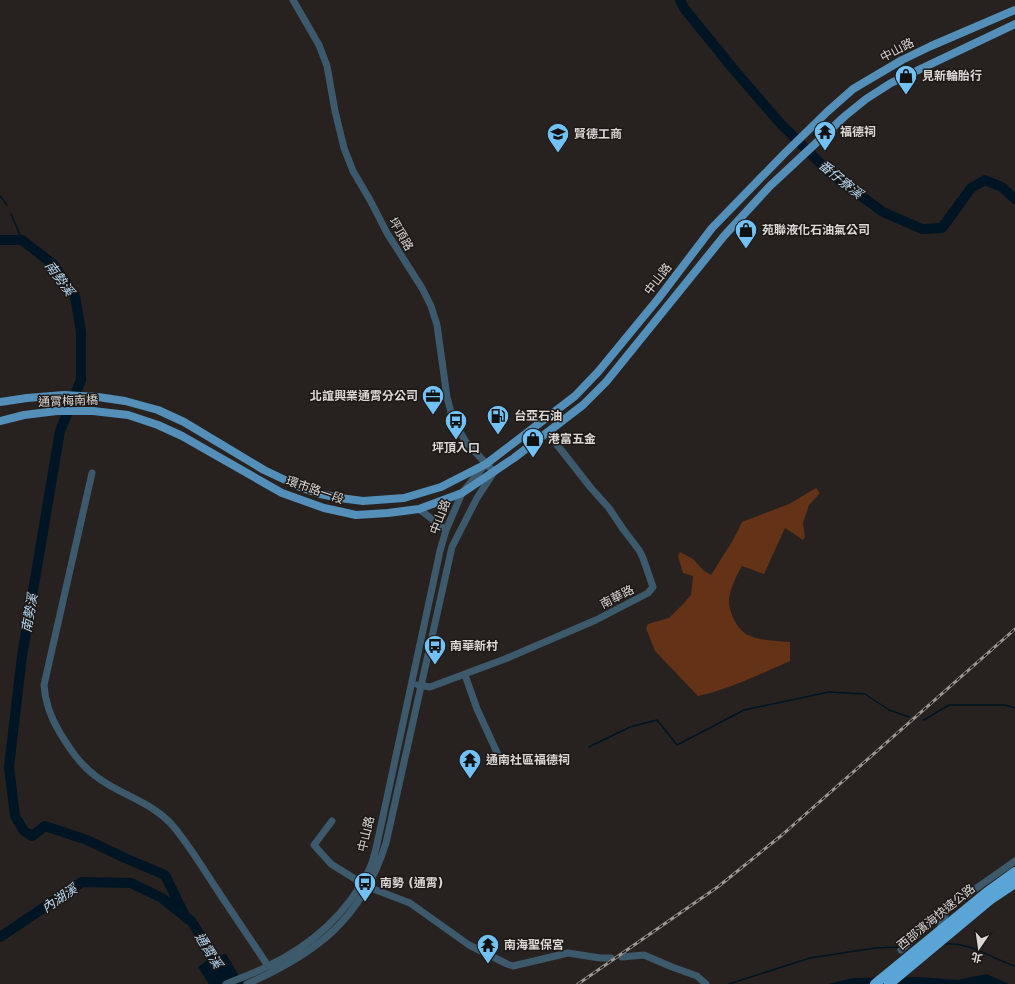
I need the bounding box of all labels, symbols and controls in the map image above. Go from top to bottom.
street label: 中山路 [878,35,916,65]
shop icon: 見新輪胎行 [893,63,919,96]
place label: 見新輪胎行 [922,69,982,83]
temple icon: 福德祠 [812,119,838,152]
school or university icon: 賢德工商 [545,121,571,154]
place label: 福德祠 [840,125,876,139]
place label: 賢德工商 [574,127,622,141]
water label: 番仔寮溪 [816,157,867,203]
street label: 坪頂路 [386,215,416,253]
shop icon: 苑聯液化石油氣公司 [733,217,759,250]
place label: 苑聯液化石油氣公司 [762,223,870,237]
water label: 南勢溪 [42,258,78,300]
street label: 中山路 [641,261,675,297]
office icon: 北誼興業通霄分公司 [420,383,446,416]
place label: 北誼興業通霄分公司 [310,389,418,403]
street label: 通霄梅南橋 [38,393,98,409]
fuel station icon: 台亞石油 [485,403,511,436]
bus stop icon: 坪頂入口 [443,408,469,441]
place label: 台亞石油 [514,409,562,423]
shop icon: 港富五金 [520,426,546,459]
place label: 港富五金 [548,432,596,446]
place label: 坪頂入口 [432,441,480,455]
street label: 環市路一段 [284,474,346,506]
street label: 中山路 [427,498,453,536]
street label: 南華路 [598,583,636,611]
water label: 南勢溪 [19,591,41,634]
bus stop icon: 南華新村 [422,633,448,666]
place label: 南華新村 [450,639,498,653]
temple icon: 通南社區福德祠 [457,747,483,780]
place label: 通南社區福德祠 [486,753,570,767]
street label: 中山路 [355,815,377,853]
bus stop icon: 南勢 (通霄) [352,870,378,903]
place label: 南勢 (通霄) [380,876,443,890]
water label: 內湖溪 [39,880,81,916]
street label: 西部濱海快速公路 [894,881,978,953]
north arrow [959,928,999,968]
water label: 通霄溪 [192,930,226,972]
temple icon: 南海聖保宮 [475,932,501,965]
place label: 南海聖保宮 [504,938,564,952]
text: 北 [970,950,984,965]

